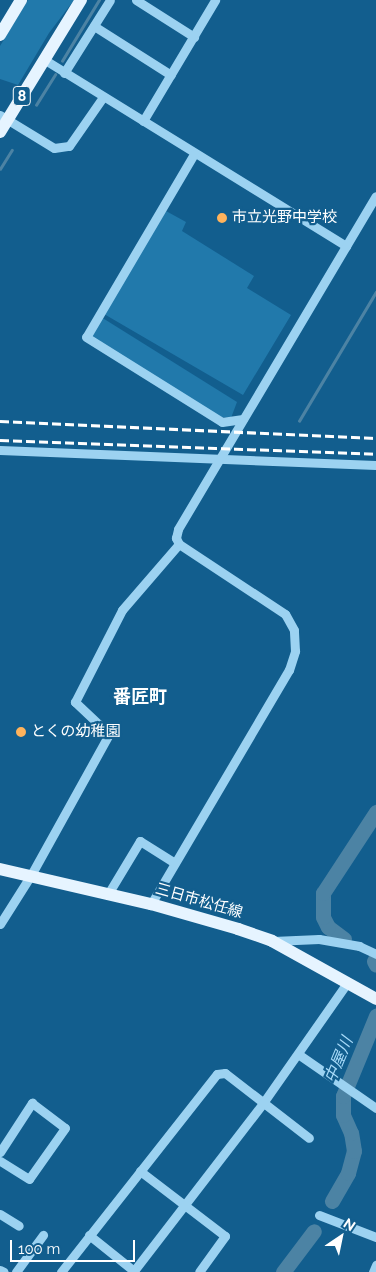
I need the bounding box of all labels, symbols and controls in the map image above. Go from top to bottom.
road number: 8 [12,84,32,108]
place label: 市立光野中学校 [232,209,337,227]
marker: 市立光野中学校 [216,212,228,224]
district label: 番匠町 [113,686,167,708]
place label: とくの幼稚園 [31,723,121,741]
marker: とくの幼稚園 [15,726,27,738]
street label: 三日市松任線 [153,880,245,922]
water label: 中屋川 [321,1034,357,1086]
north arrow [316,1212,366,1262]
text: N [340,1215,358,1234]
scale bar [12,1230,138,1262]
text: 100 m [18,1240,60,1258]

